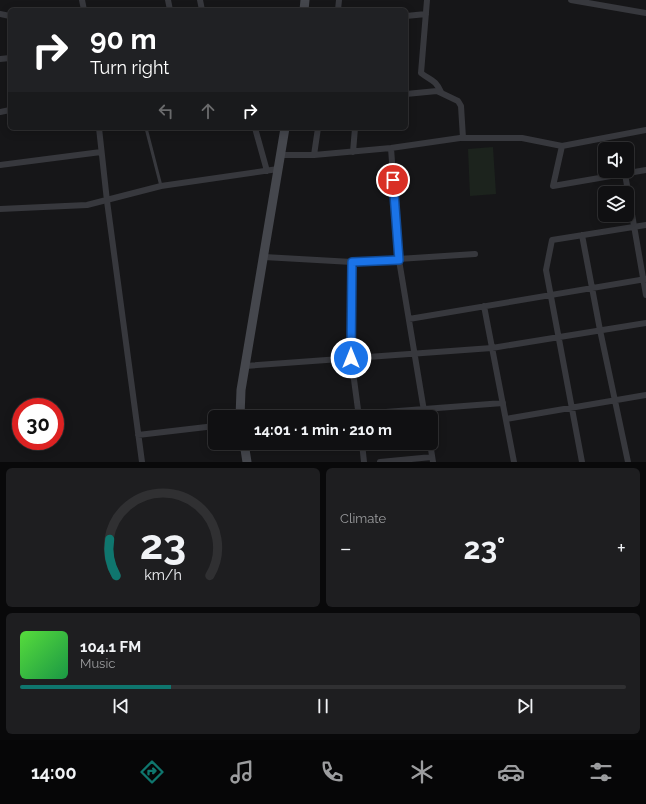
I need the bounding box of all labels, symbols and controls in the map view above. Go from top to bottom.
text: 90 m [90,23,156,56]
icon: right [24,24,76,76]
text: Turn right [90,57,169,78]
icon: left [155,100,177,122]
icon: ahead [197,100,219,122]
icon: right [239,100,261,122]
map controls [598,142,634,222]
button: sound [598,142,634,178]
pin [376,163,410,197]
icon: arrive [382,169,404,191]
button: layers [598,186,634,222]
position arrow [330,337,372,379]
speed limit sign: 30 [12,398,64,450]
text: 14:01 · 1 min · 210 m [254,421,392,439]
text: Climate [340,511,386,526]
text: 23 [140,519,186,568]
text: 23° [463,531,505,566]
text: − [340,535,352,561]
text: + [617,535,626,561]
text: km/h [144,566,182,582]
text: 104.1 FM [80,638,141,656]
text: Music [80,656,115,671]
icon: previous [110,695,132,717]
icon: pause [312,695,334,717]
icon: next [514,695,536,717]
icon: directions [138,758,166,786]
icon: music [228,758,256,786]
icon: phone [318,758,346,786]
icon: climate [408,758,436,786]
icon: car [497,758,525,786]
icon: filters [587,758,615,786]
text: 14:00 [31,762,77,783]

